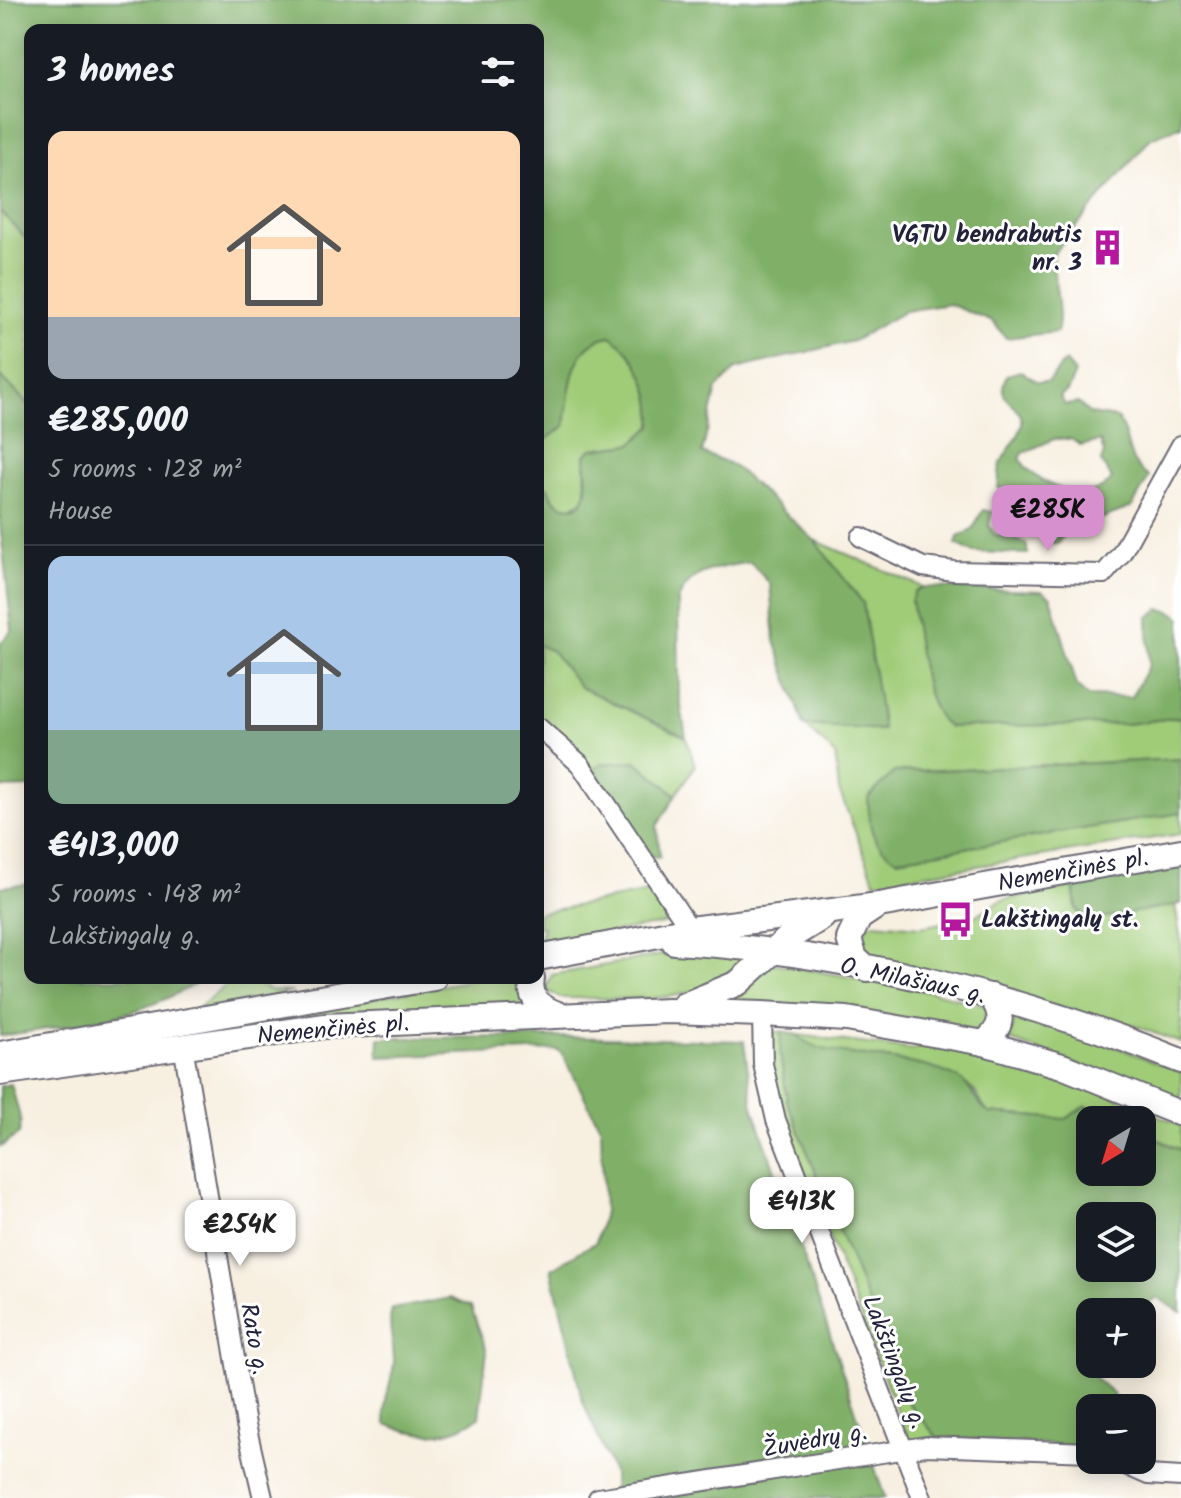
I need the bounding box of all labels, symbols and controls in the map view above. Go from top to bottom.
text: 3 homes [48,45,175,99]
icon: filters [476,50,520,94]
icon: home [212,183,356,327]
place label: VGTU bendrabutis nr. 3 [892,216,1082,283]
building icon: VGTU bendrabutis nr. 3 [1089,229,1127,267]
text: €285,000 [48,395,188,449]
text: 5 rooms · 128 m² [48,449,241,491]
pin: €285K [992,485,1104,553]
text: €285K [1010,490,1086,532]
text: House [48,491,112,533]
icon: home [212,608,356,752]
text: €413,000 [48,820,178,874]
street label: Nemenčinės pl. [995,839,1152,904]
text: 5 rooms · 148 m² [48,874,241,916]
bus stop icon: Lakštingalų st. [936,900,974,938]
place label: Lakštingalų st. [981,901,1138,940]
text: Lakštingalų g. [48,916,200,958]
street label: O. Milašiaus g. [837,947,989,1016]
street label: Nemenčinės pl. [256,1004,411,1057]
north arrow [1076,1106,1156,1186]
map controls [1076,1106,1156,1474]
pin: €413K [746,1177,858,1245]
text: €413K [768,1182,836,1224]
pin: €254K [184,1200,296,1268]
button: layers [1076,1202,1156,1282]
text: €254K [203,1205,277,1247]
street label: Lakštingalų g. [850,1290,937,1435]
button: + [1076,1298,1156,1378]
street label: Rato g. [228,1300,279,1378]
button: − [1076,1394,1156,1474]
street label: Žuvėdrų g. [760,1413,870,1470]

